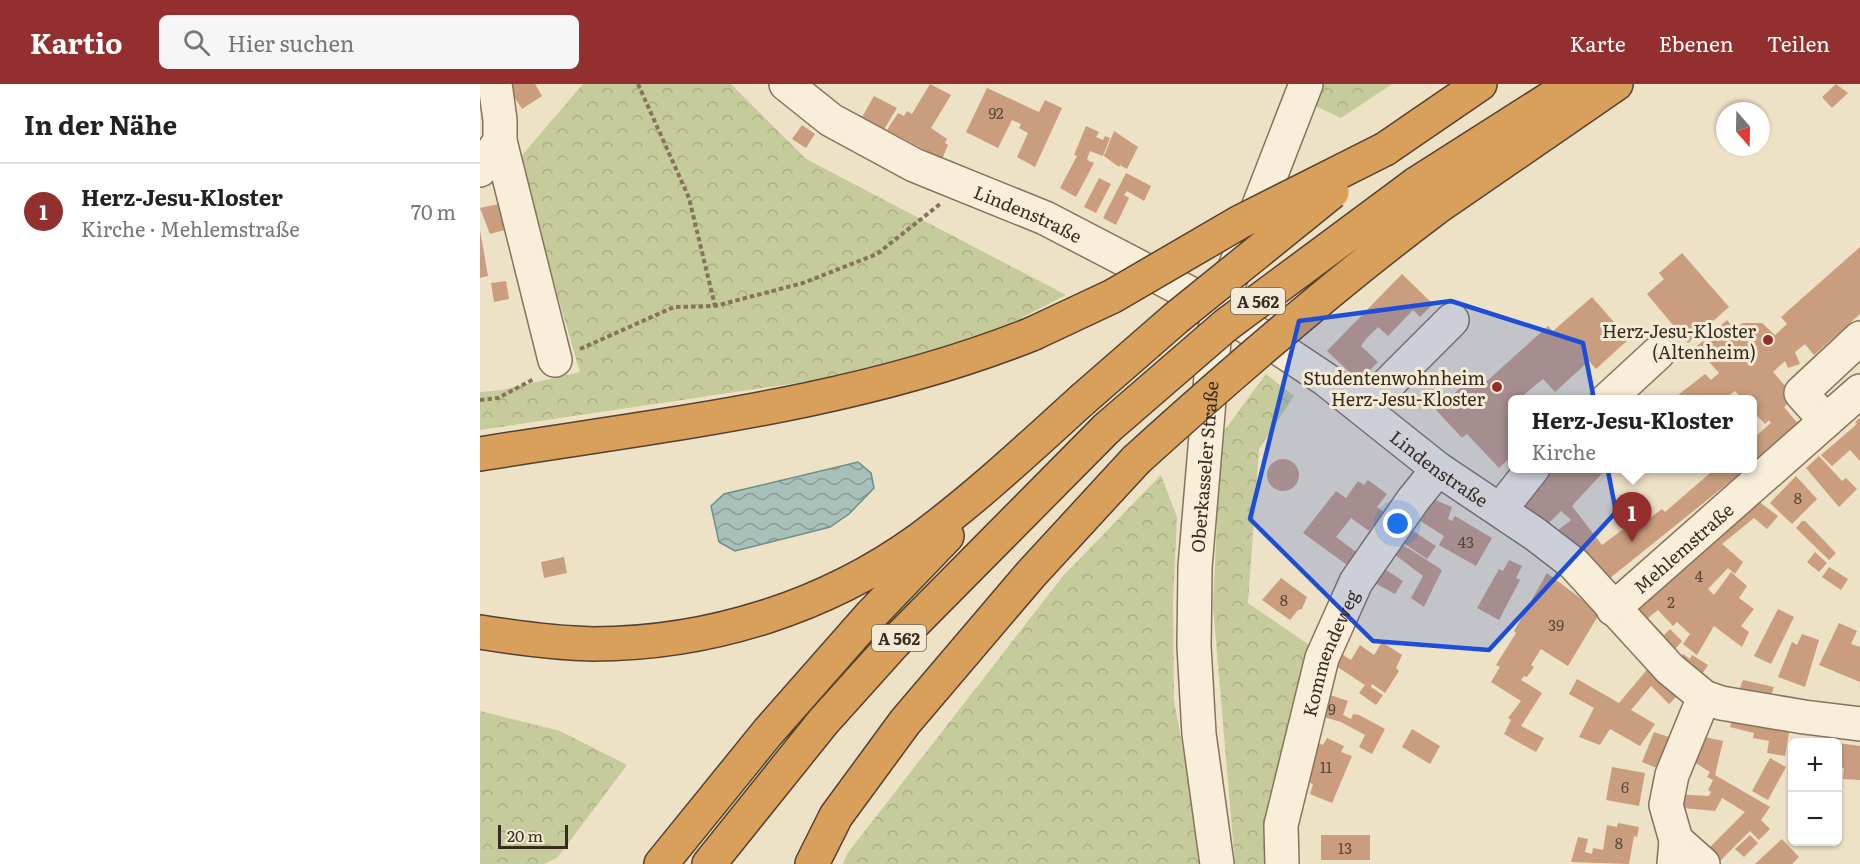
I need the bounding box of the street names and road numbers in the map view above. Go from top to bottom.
street label: Lindenstraße [970,177,1087,249]
road number: A 562 [1231,288,1285,314]
street label: Oberkasseler Straße [1183,380,1224,554]
street label: Lindenstraße [1385,423,1494,513]
street label: Mehlemstraße [1627,496,1739,599]
street label: Kommendeweg [1295,584,1365,719]
road number: A 562 [872,625,926,651]

